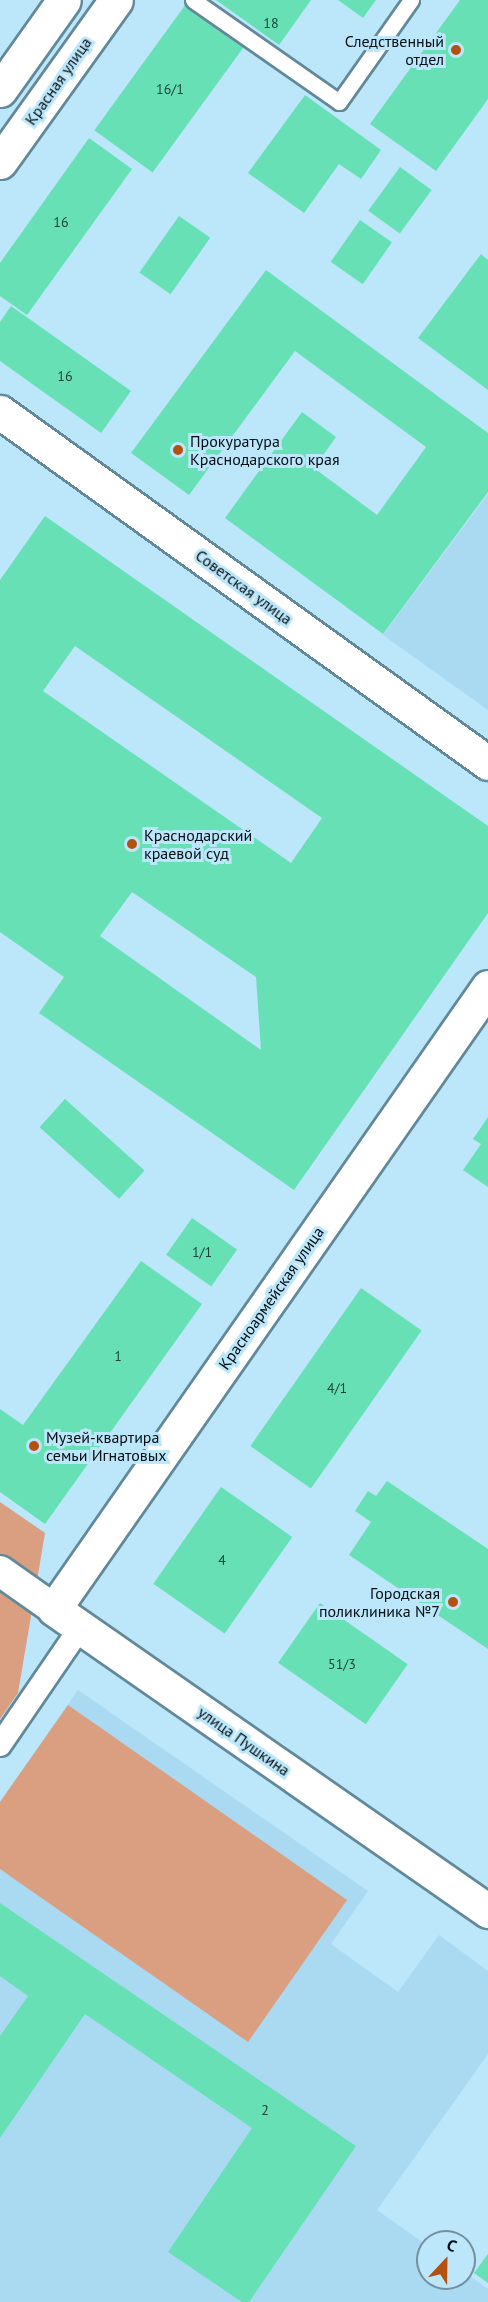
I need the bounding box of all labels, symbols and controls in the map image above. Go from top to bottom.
house number: 18 [263,15,279,31]
place label: Следственный отдел [345,31,444,69]
street label: Красная улица [21,33,95,129]
marker: Следственный отдел [449,43,463,57]
house number: 16/1 [156,81,184,97]
house number: 16 [53,214,69,230]
house number: 16 [57,368,73,384]
place label: Прокуратура Краснодарского края [190,431,340,469]
marker: Прокуратура Краснодарского края [171,443,185,457]
street label: Советская улица [192,546,296,628]
place label: Краснодарский краевой суд [144,825,252,863]
marker: Краснодарский краевой суд [125,837,139,851]
street label: Красноармейская улица [214,1223,328,1373]
house number: 1/1 [192,1244,212,1260]
house number: 1 [114,1348,122,1364]
house number: 4/1 [327,1380,347,1396]
place label: Музей-квартира семьи Игнатовых [46,1427,167,1465]
marker: Музей-квартира семьи Игнатовых [27,1439,41,1453]
house number: 4 [218,1552,226,1568]
place label: Городская поликлиника №7 [319,1583,440,1621]
marker: Городская поликлиника №7 [444,1593,462,1611]
house number: 51/3 [328,1656,356,1672]
street label: улица Пушкина [194,1702,294,1780]
house number: 2 [261,2102,269,2118]
north arrow [416,2230,476,2290]
text: С [444,2234,460,2256]

